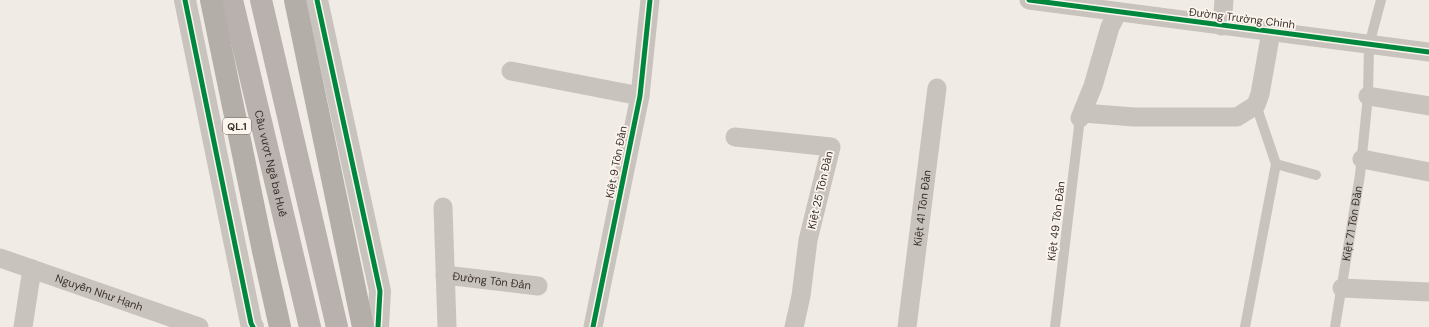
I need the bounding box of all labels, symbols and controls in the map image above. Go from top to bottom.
street label: Đường Trường Chinh [1188,5,1296,31]
street label: Cầu vượt Ngã ba Huế [251,109,290,218]
road number: QL.1 [223,118,251,134]
street label: Kiệt 9 Tôn Đản [602,125,630,199]
street label: Kiệt 25 Tôn Đản [804,150,836,230]
street label: Kiệt 41 Tôn Đản [910,169,934,247]
street label: Kiệt 49 Tôn Đản [1044,180,1068,262]
street label: Kiệt 71 Tôn Đản [1339,185,1365,262]
street label: Đường Tôn Đản [452,269,532,292]
street label: Nguyễn Như Hạnh [54,271,145,314]

